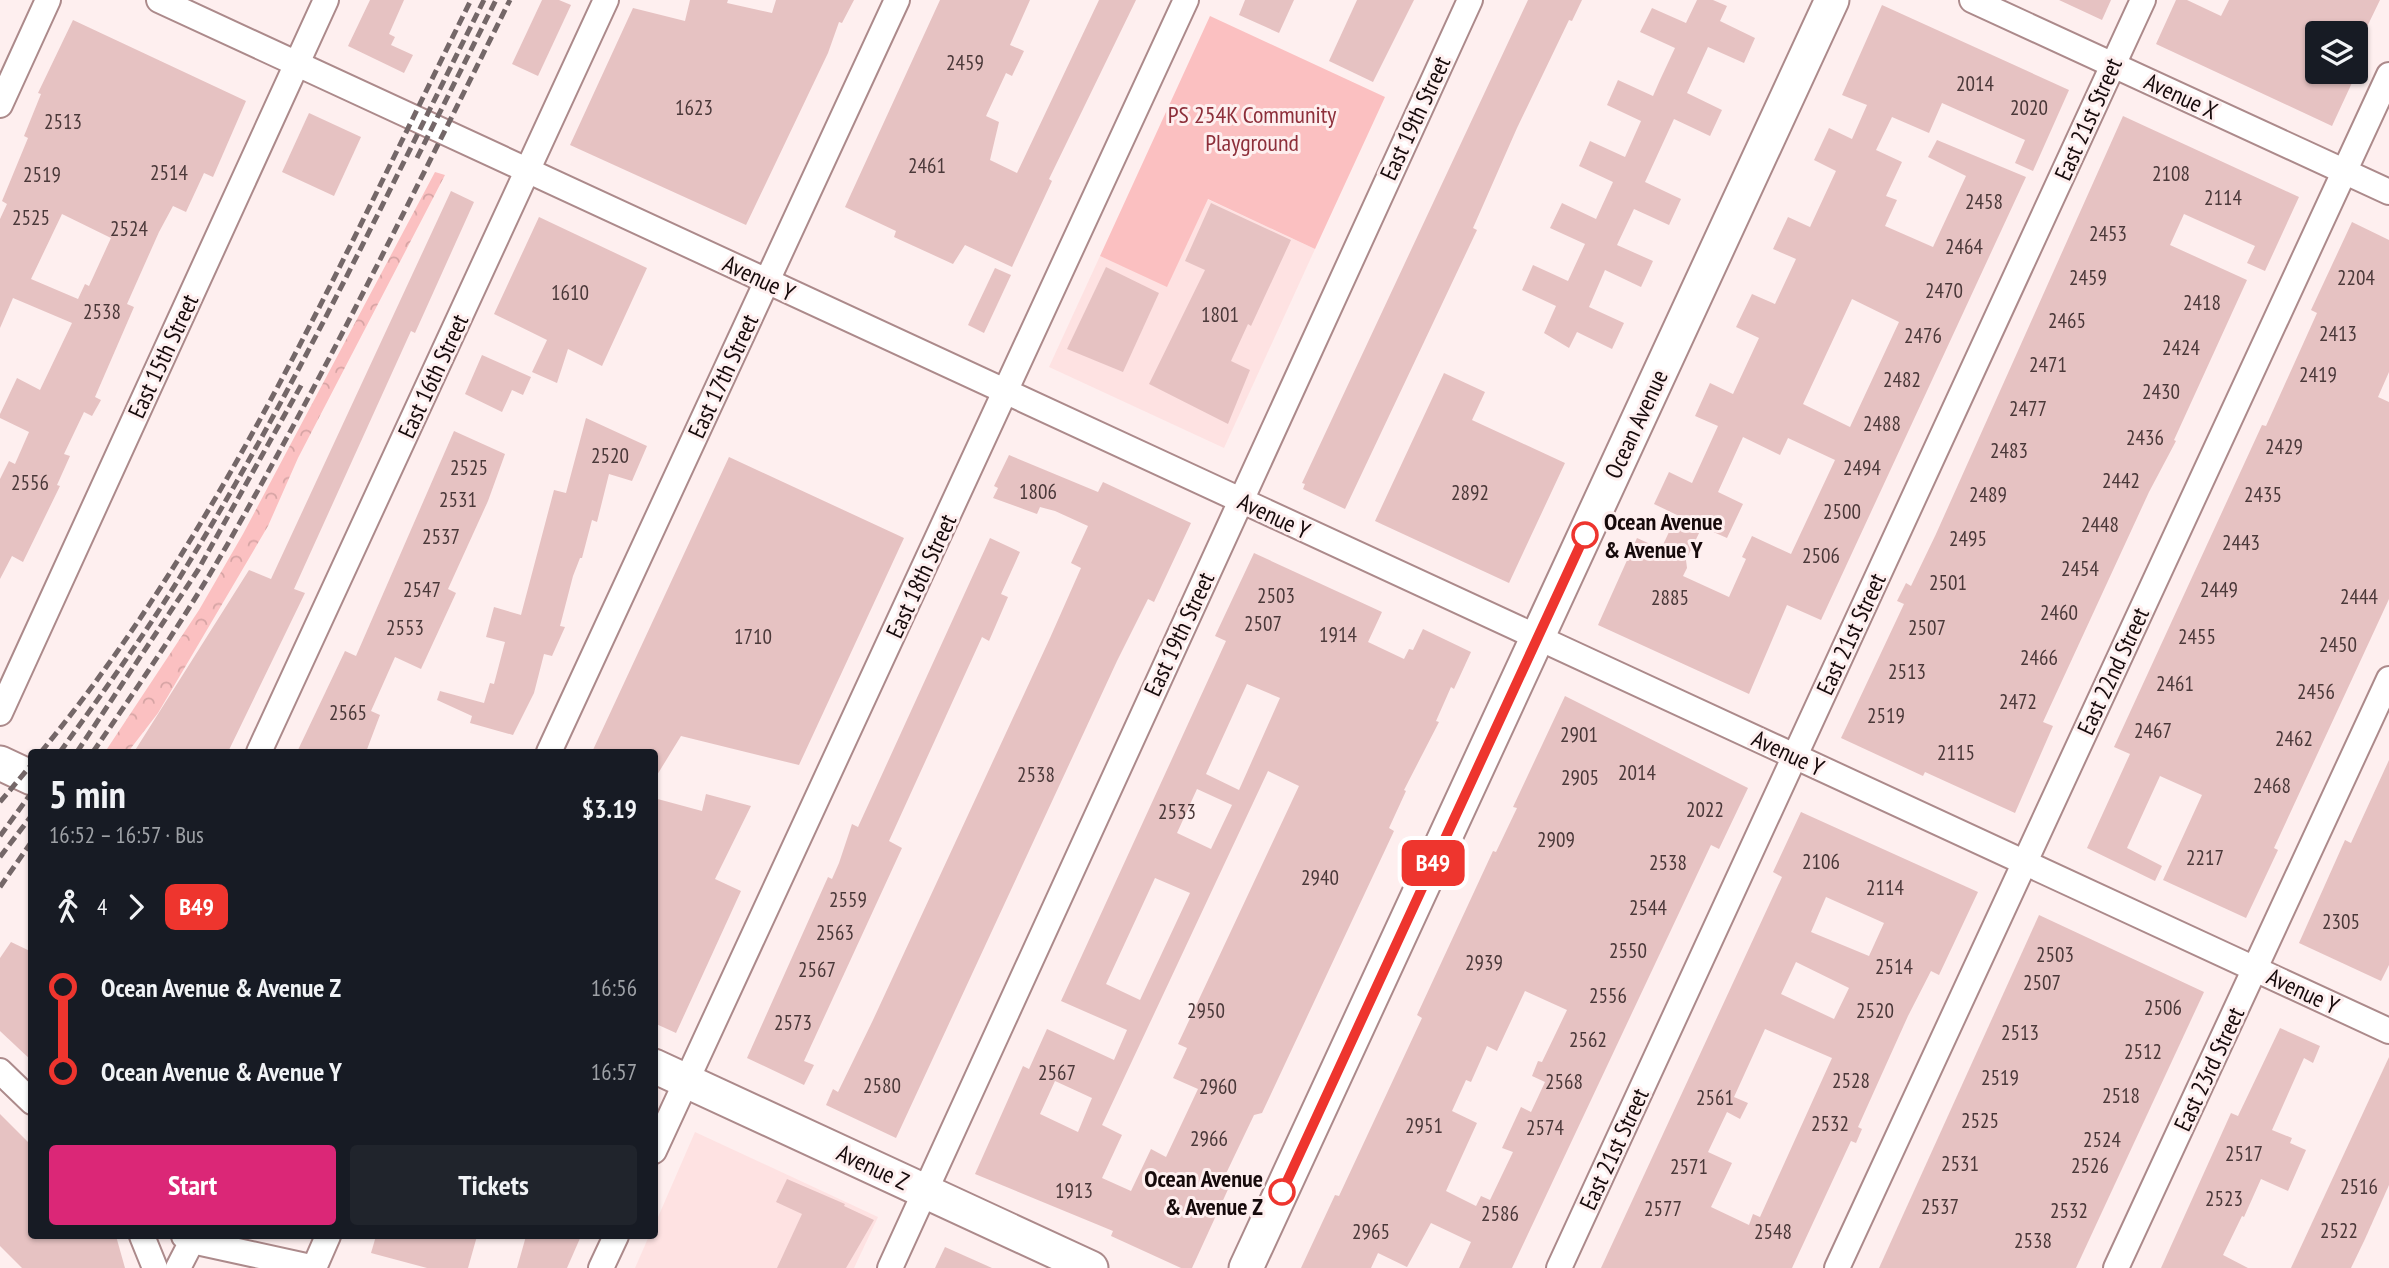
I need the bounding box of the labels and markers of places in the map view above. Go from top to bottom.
place label: Ocean Avenue & Avenue Y [1604,506,1723,565]
marker: Ocean Avenue & Avenue Y [1572,522,1598,548]
place label: Ocean Avenue & Avenue Z [1144,1163,1263,1222]
marker: Ocean Avenue & Avenue Z [1269,1179,1295,1205]

